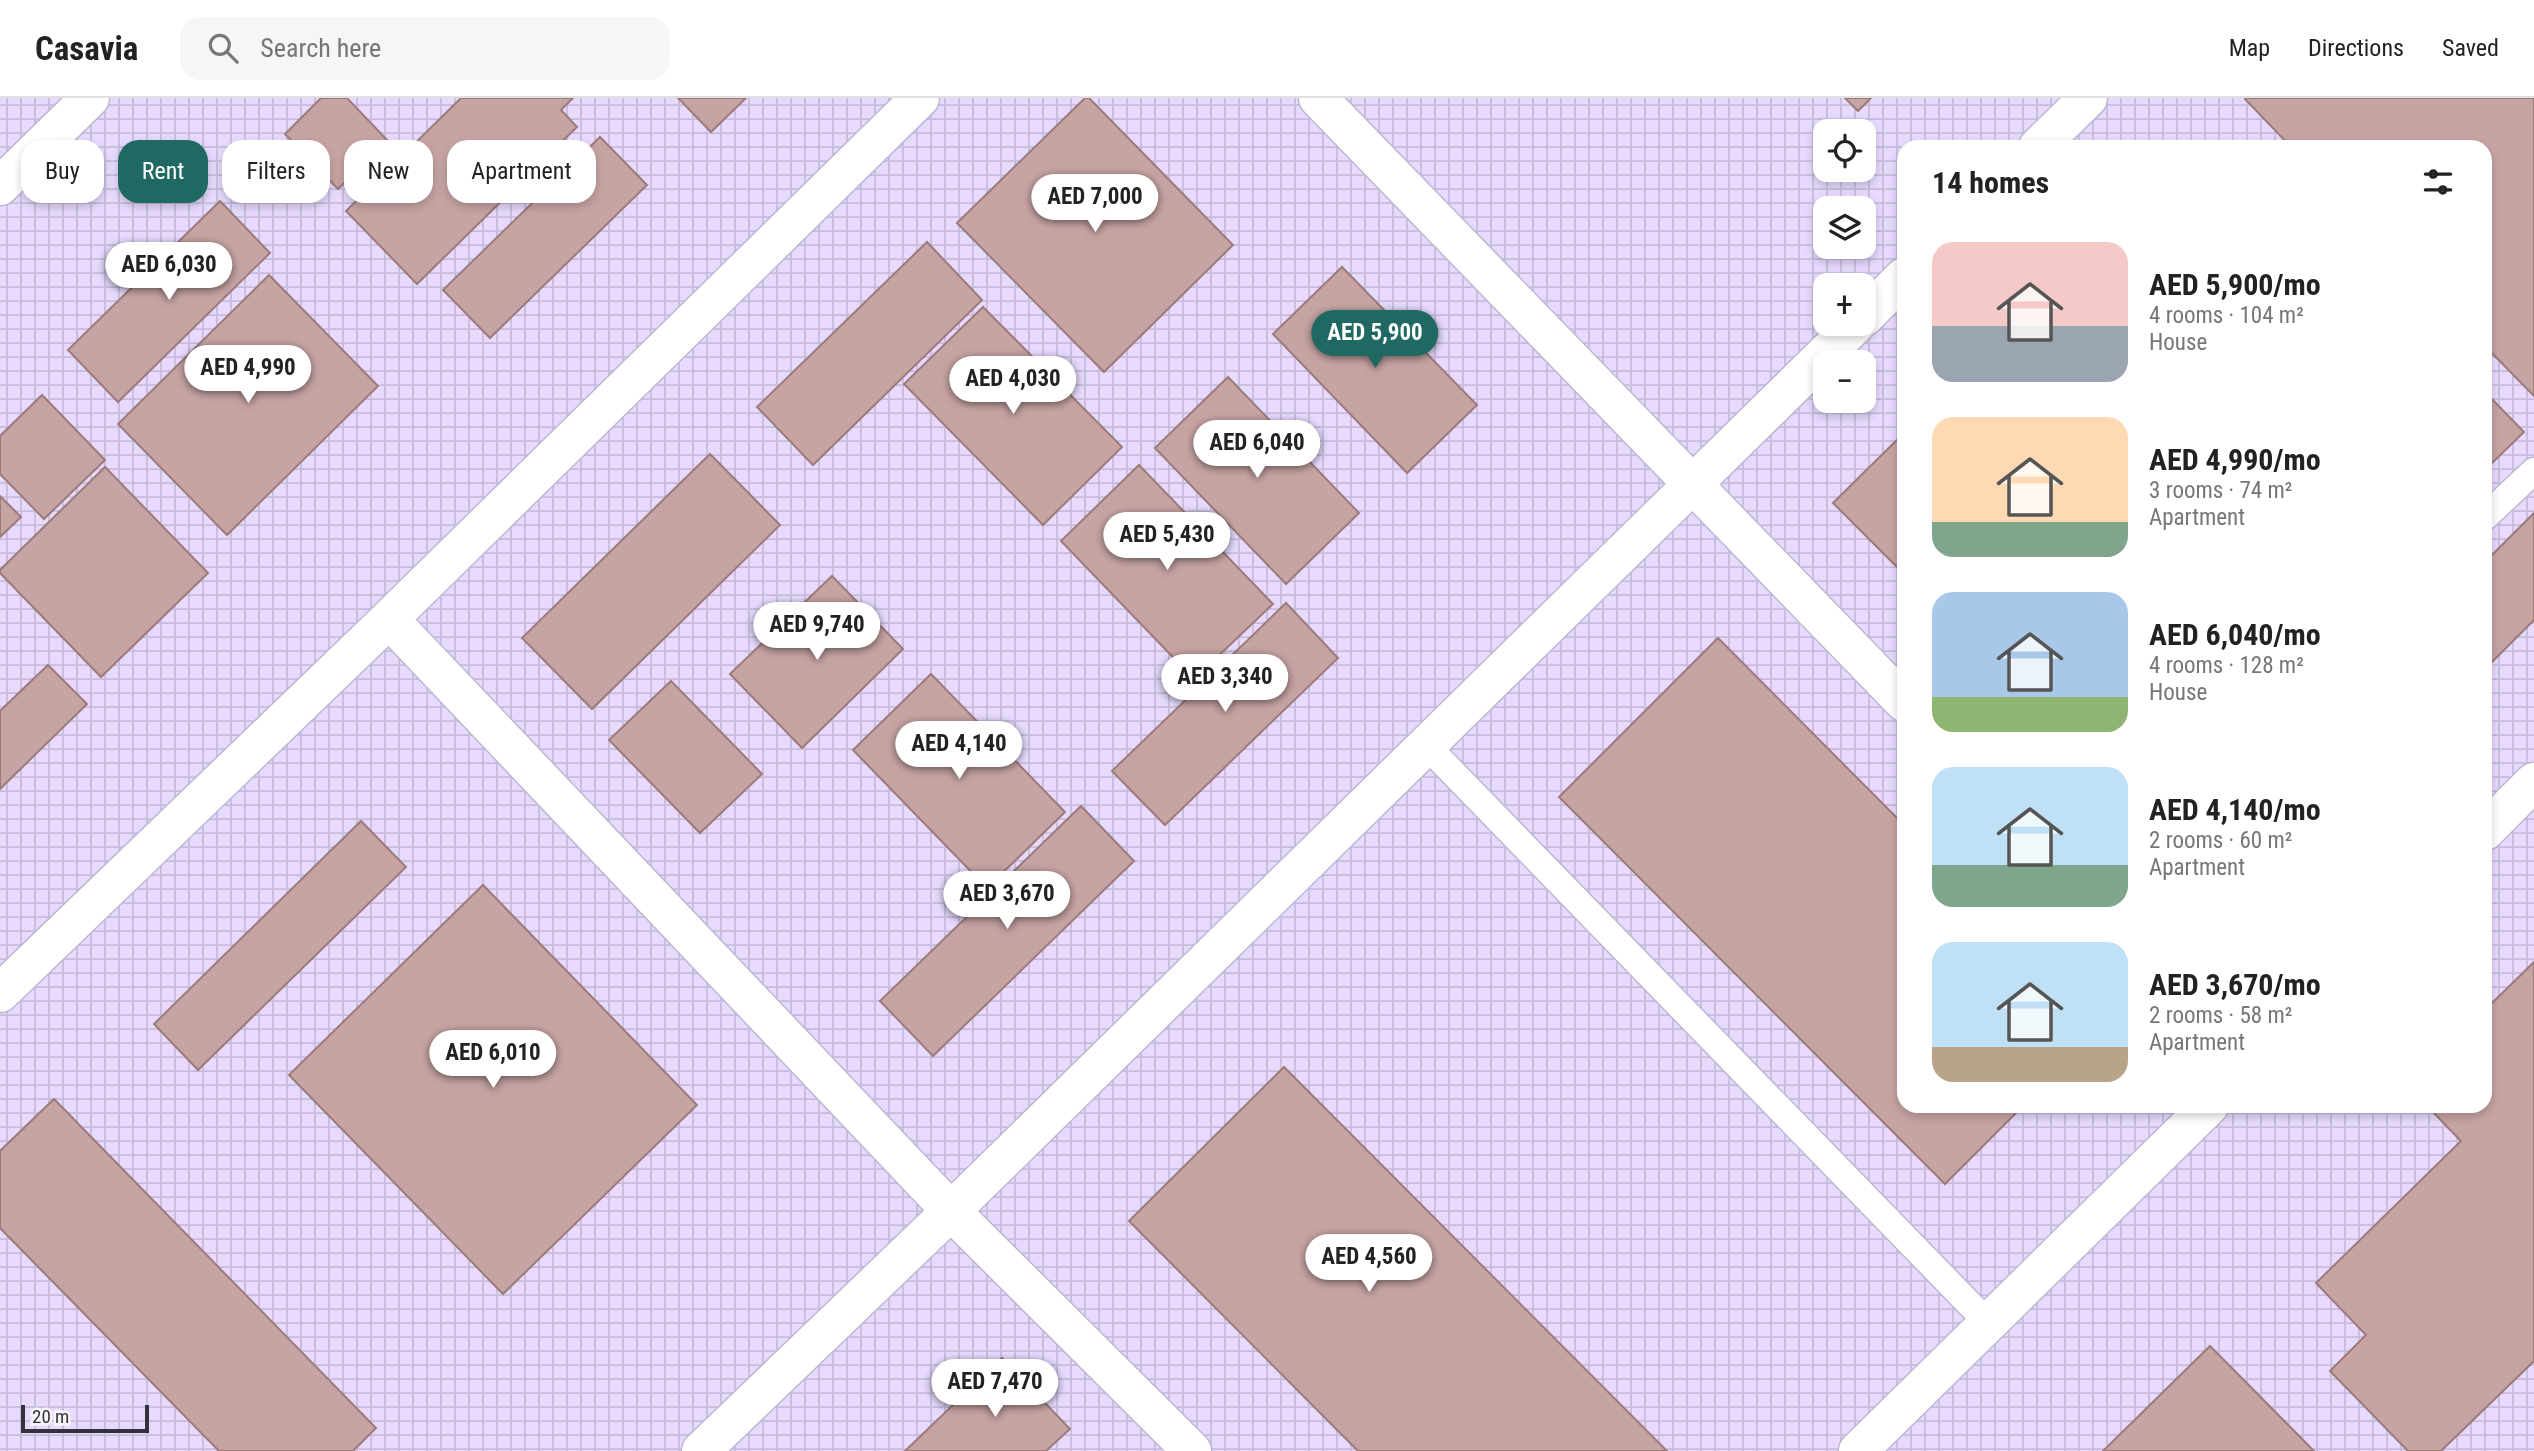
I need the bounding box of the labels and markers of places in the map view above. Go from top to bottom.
pin: AED 7,000 [1015,174,1175,234]
pin: AED 6,030 [89,242,249,302]
pin: AED 5,900 [1295,310,1455,370]
pin: AED 4,990 [168,345,328,405]
pin: AED 4,030 [933,356,1093,416]
pin: AED 6,040 [1177,420,1337,480]
pin: AED 5,430 [1087,512,1247,572]
pin: AED 9,740 [737,602,897,662]
pin: AED 3,340 [1145,654,1305,714]
pin: AED 4,140 [879,722,1039,781]
pin: AED 3,670 [927,872,1087,931]
pin: AED 6,010 [413,1030,573,1090]
pin: AED 4,560 [1289,1234,1449,1294]
pin: AED 7,470 [915,1360,1075,1419]

